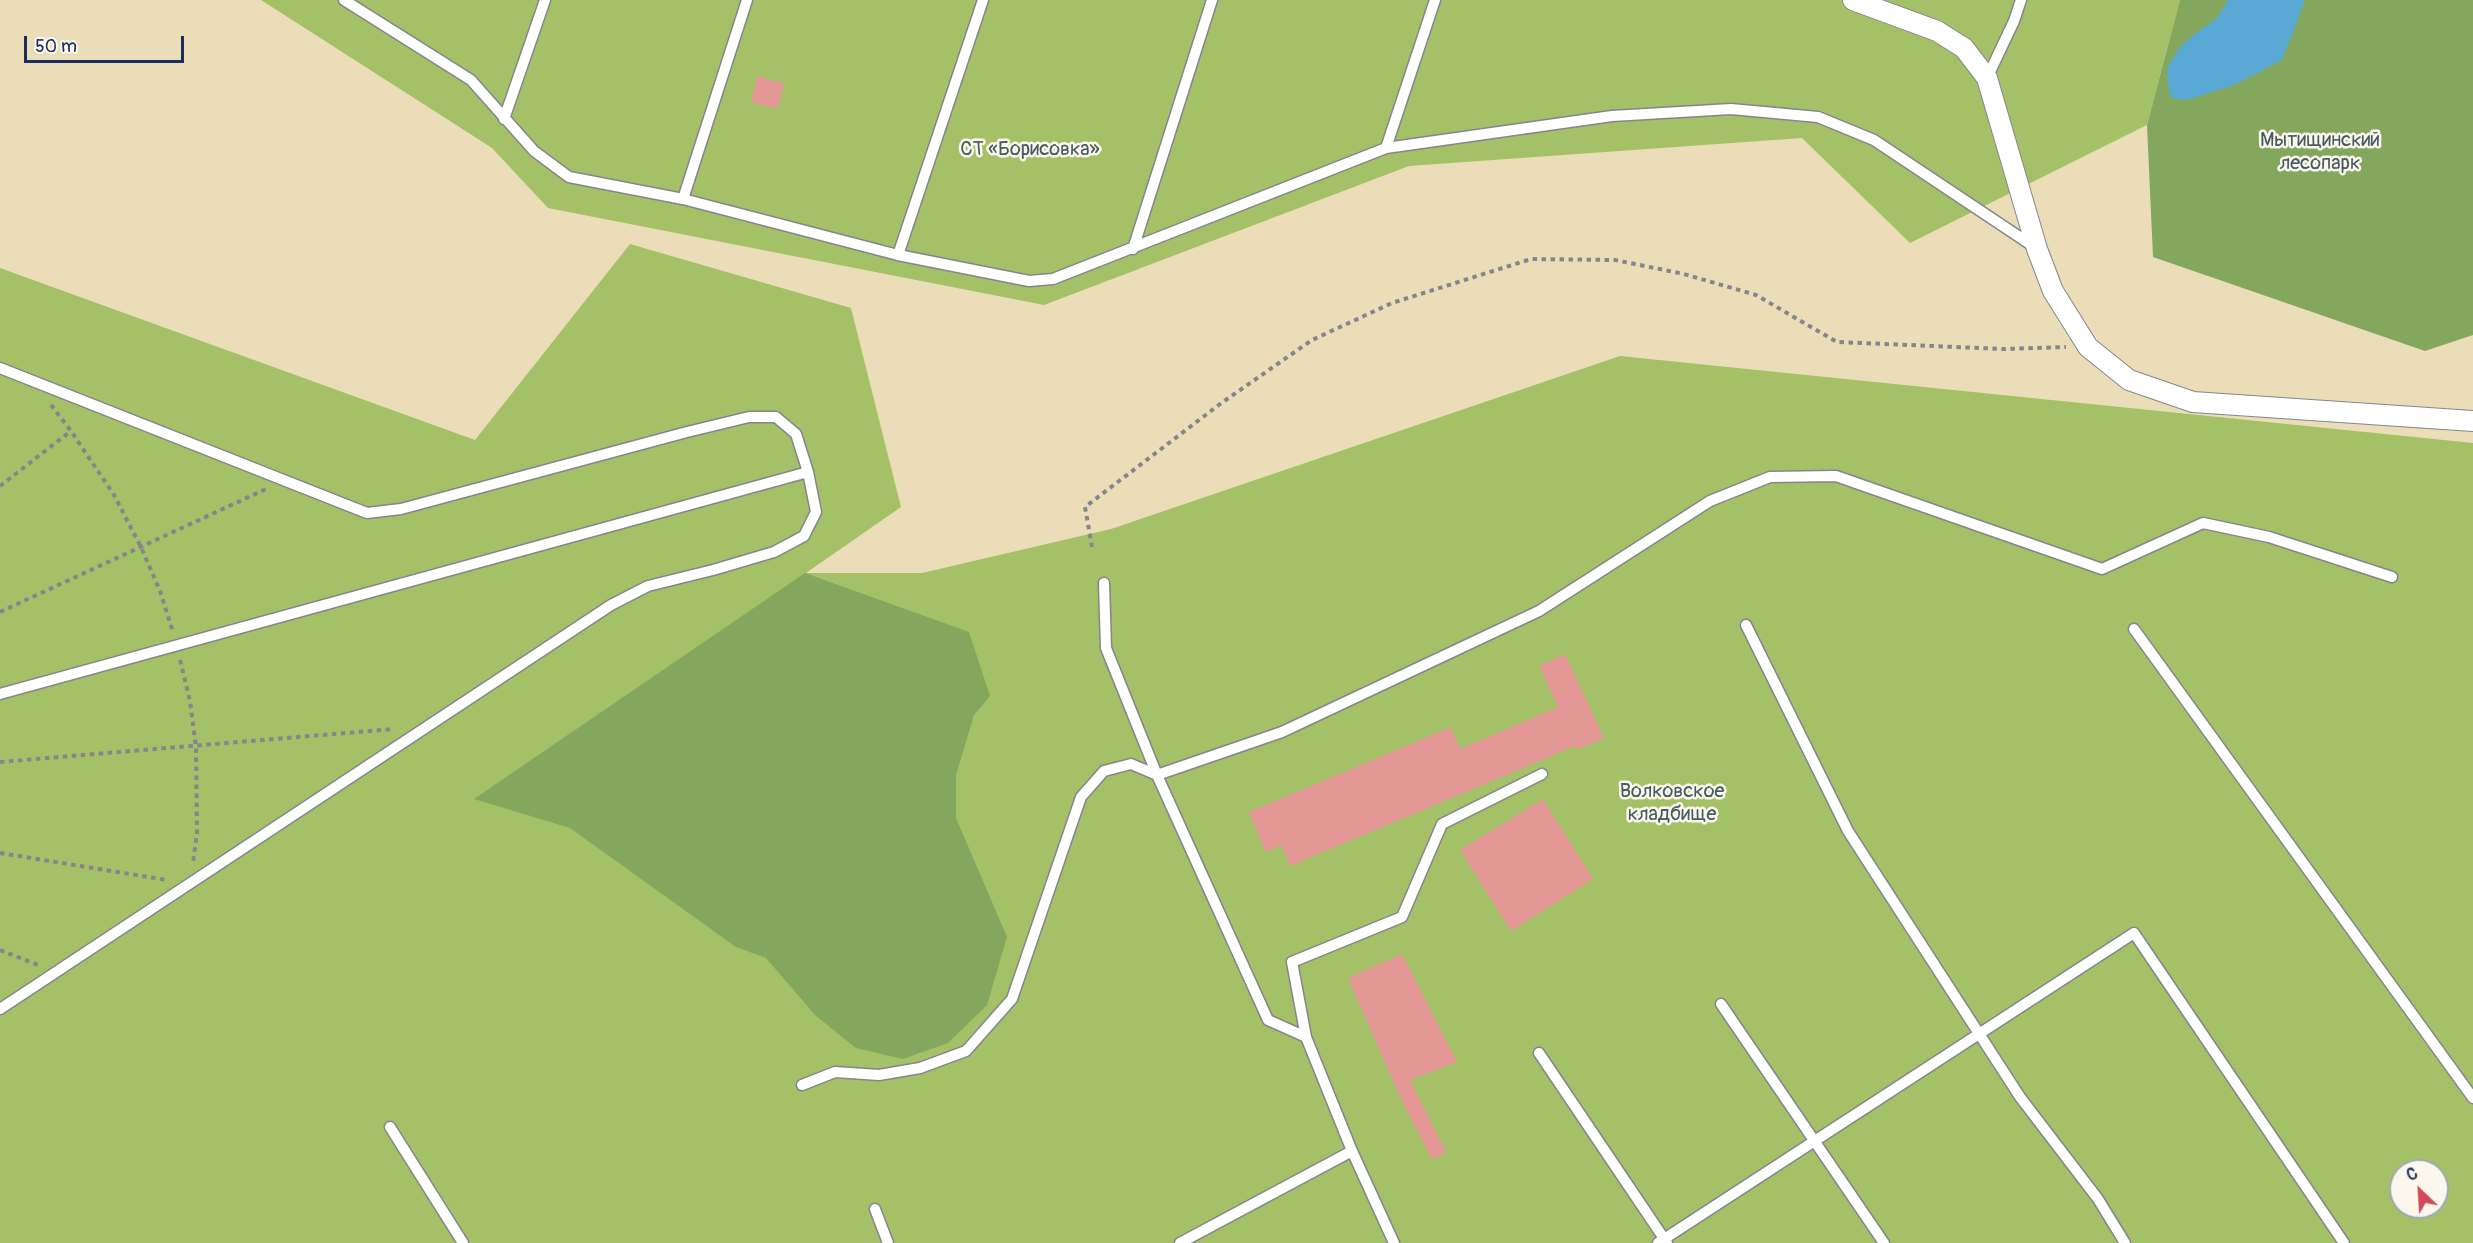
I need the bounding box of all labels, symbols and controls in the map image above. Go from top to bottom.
scale bar [27,24,188,62]
text: 50 m [35,35,77,58]
park label: Мытищинский лесопарк [2260,129,2380,176]
park label: СТ «Борисовка» [960,138,1100,162]
park label: Волковское кладбище [1620,780,1724,827]
north arrow [2389,1159,2449,1219]
text: С [2404,1163,2421,1186]

